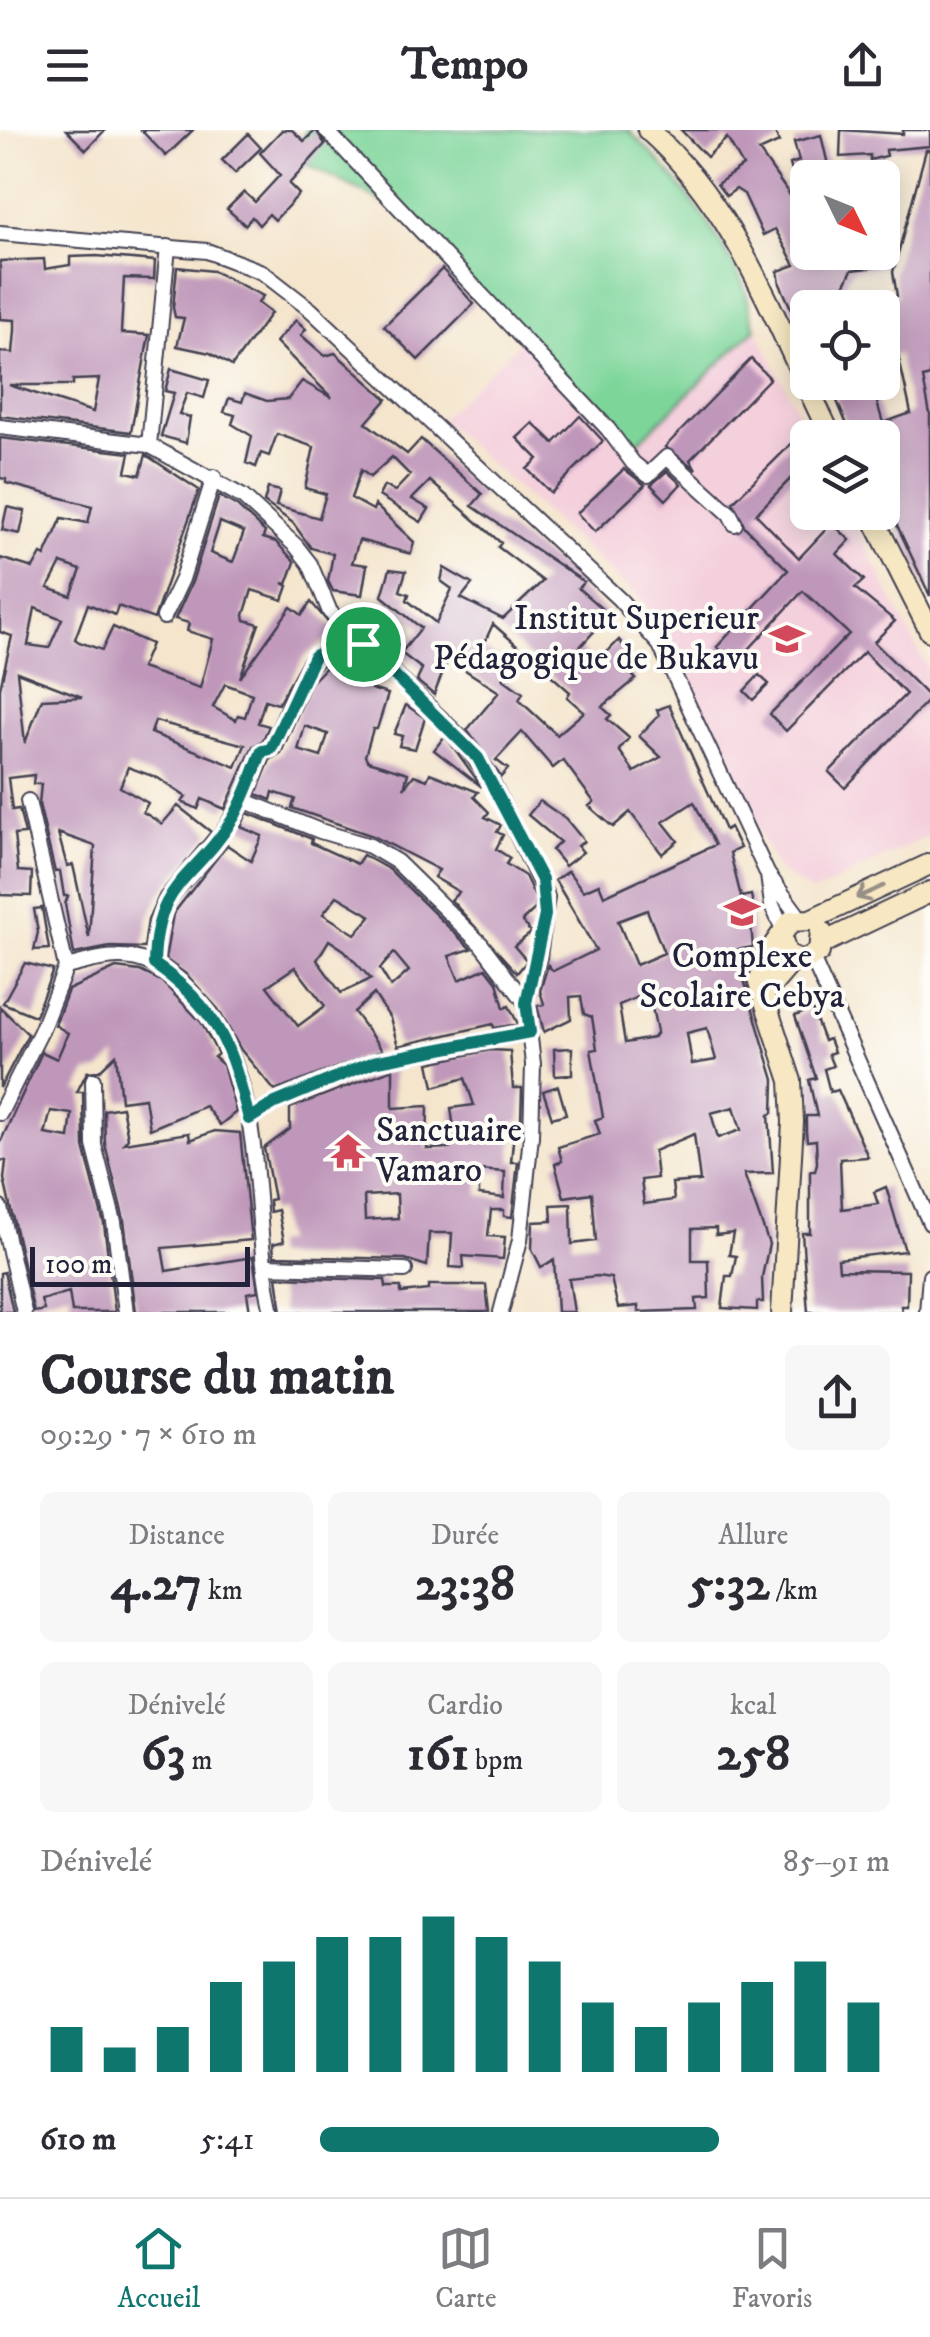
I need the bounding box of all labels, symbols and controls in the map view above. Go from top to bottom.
text: Tempo [402,37,528,93]
icon: menu [40,38,95,93]
icon: share [835,38,890,93]
north arrow [790,160,900,270]
map controls [790,160,900,530]
button: locate [790,290,900,400]
button: layers [790,420,900,530]
place label: Institut Superieur Pédagogique de Bukavu [433,597,759,681]
pin [321,602,406,687]
icon: arrive [336,617,391,672]
school or university icon: Institut Superieur Pédagogique de Bukavu [768,620,806,658]
one-way arrow [855,884,886,902]
school or university icon: Complexe Scolaire Cebya [723,893,761,931]
place label: Complexe Scolaire Cebya [639,935,845,1019]
place label: Sanctuaire Vamaro [375,1109,522,1193]
temple icon: Sanctuaire Vamaro [329,1132,367,1170]
scale bar [30,1242,250,1286]
text: 100 m [45,1247,112,1282]
text: Course du matin [40,1343,394,1412]
button: share [785,1345,890,1450]
text: 09:29 · 7 × 610 m [40,1415,257,1455]
text: Distance [128,1518,225,1553]
text: Durée [431,1518,499,1553]
text: Allure [718,1518,788,1553]
text: 4.27 [110,1553,202,1616]
text: 23:38 [415,1553,515,1616]
text: 5:32 [689,1553,770,1616]
text: km [202,1573,243,1608]
text: /km [770,1573,818,1608]
text: Dénivelé [128,1688,226,1723]
text: Cardio [427,1688,503,1723]
text: kcal [730,1688,776,1723]
text: 63 [141,1723,185,1786]
text: 161 [407,1723,469,1786]
text: 258 [716,1723,790,1786]
text: m [185,1743,213,1778]
text: bpm [469,1743,523,1778]
text: Dénivelé [40,1842,152,1882]
text: 85–91 m [783,1842,890,1882]
text: 610 m [40,2120,116,2160]
text: 5:41 [200,2120,254,2160]
tab: Accueil [117,2221,200,2316]
tab: Carte [435,2221,497,2316]
tab: Favoris [732,2221,812,2316]

